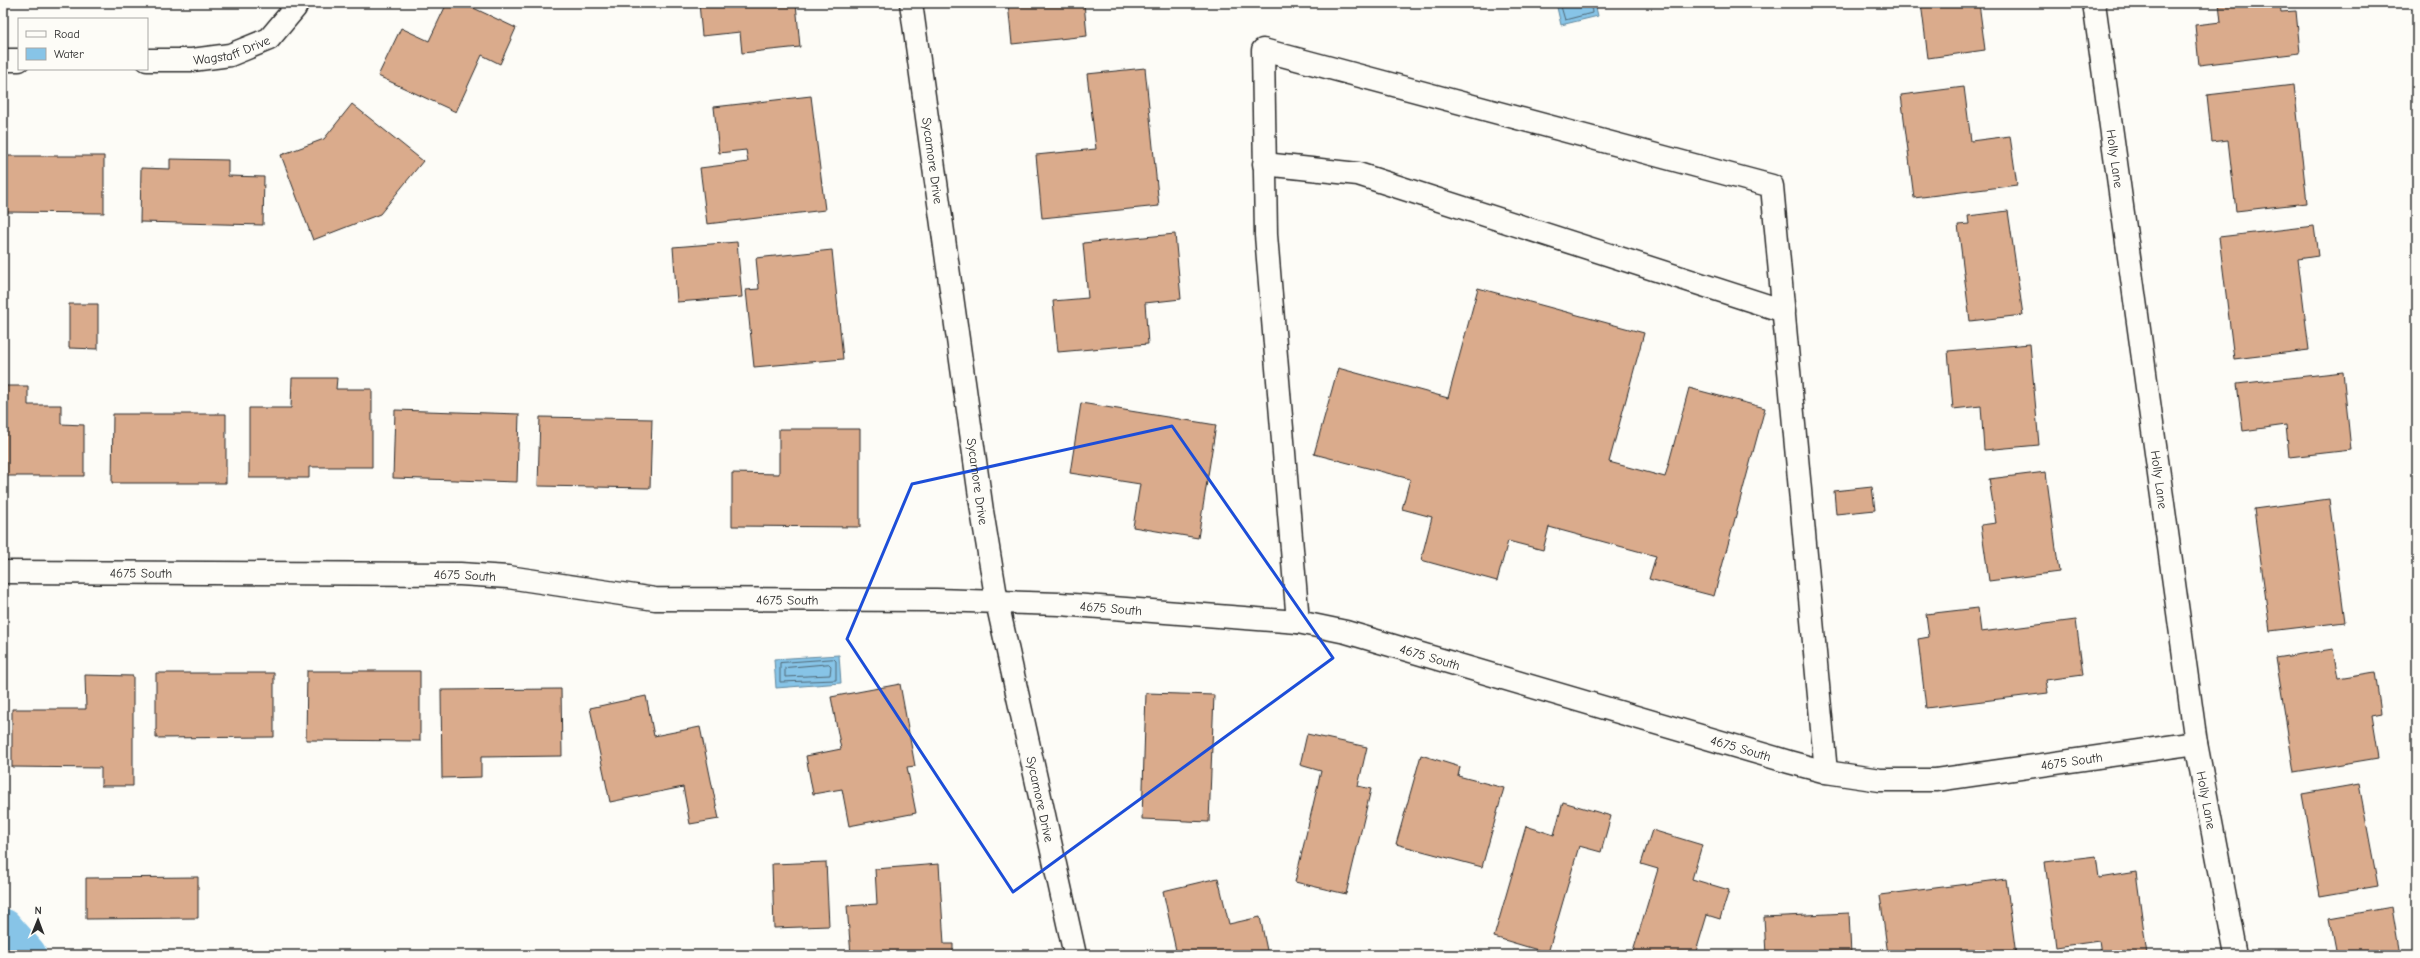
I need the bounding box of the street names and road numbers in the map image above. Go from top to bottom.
street label: Wagstaff Drive [193,32,273,68]
street label: Sycamore Drive [919,116,946,205]
street label: Holly Lane [2103,128,2126,189]
street label: Sycamore Drive [964,437,991,526]
street label: Holly Lane [2148,449,2171,510]
street label: 4675 South [110,565,172,581]
street label: 4675 South [434,567,497,584]
street label: 4675 South [756,592,818,608]
street label: 4675 South [1079,599,1143,618]
street label: 4675 South [1398,641,1462,673]
street label: 4675 South [1709,732,1773,764]
street label: 4675 South [2040,749,2104,773]
street label: Sycamore Drive [1023,755,1057,844]
street label: Holly Lane [2193,770,2219,831]

